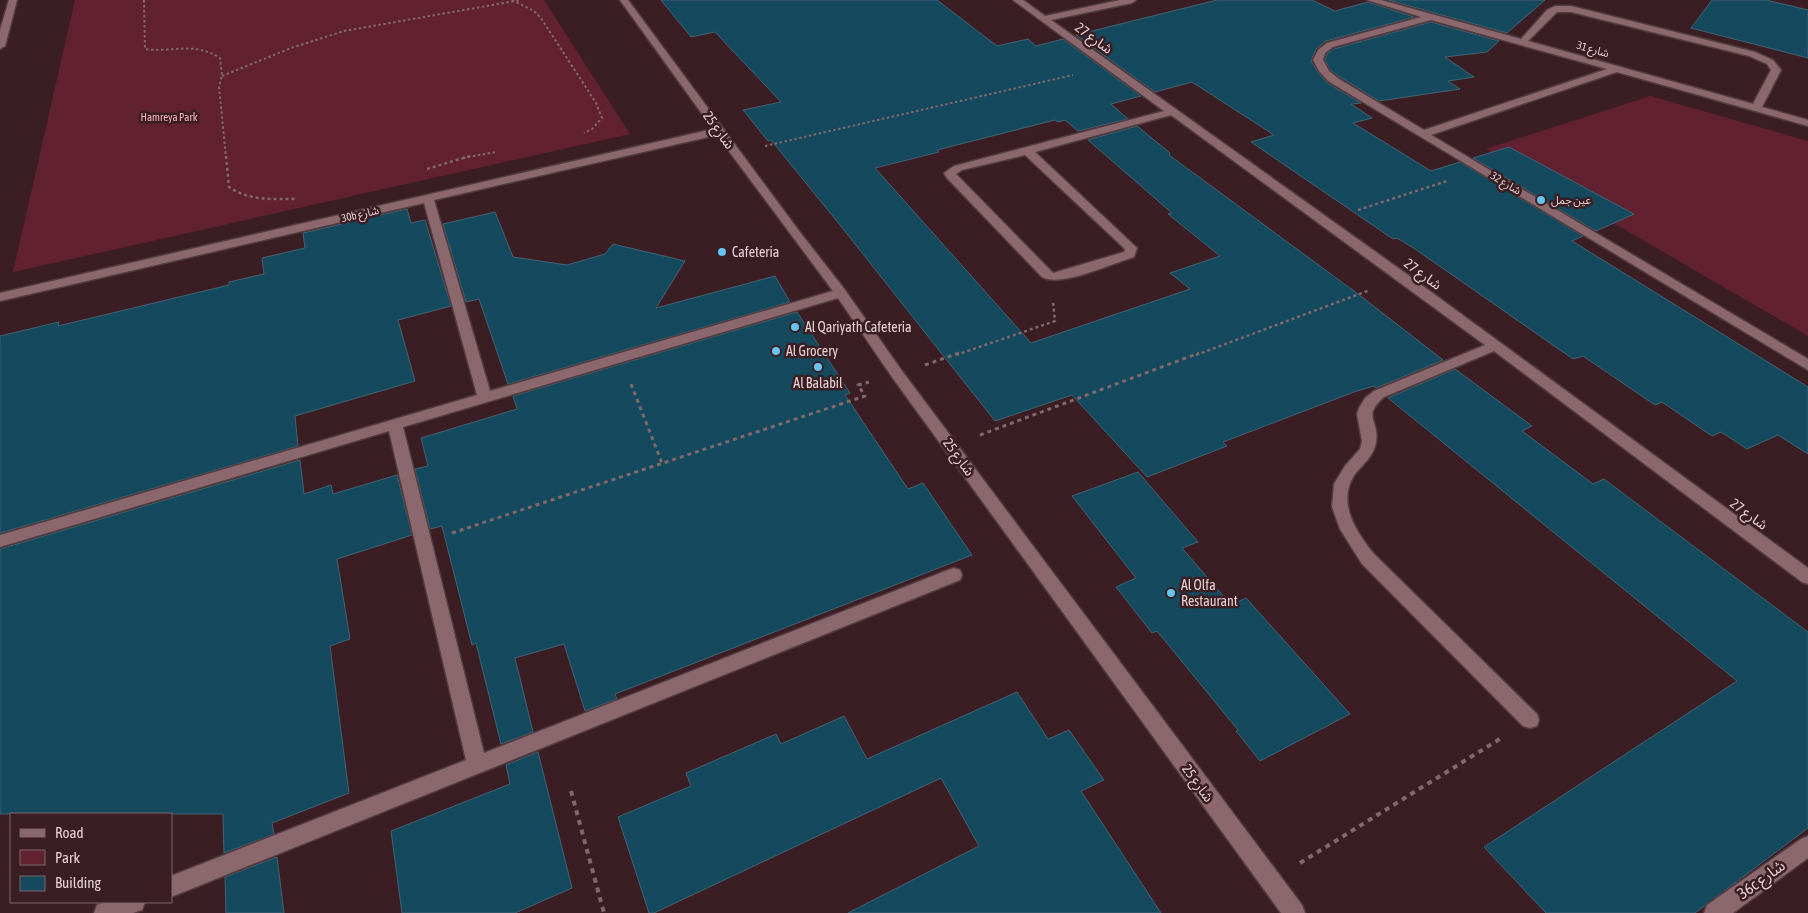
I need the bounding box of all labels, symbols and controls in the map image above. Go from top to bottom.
street label: شارع 27 [1070,19,1116,59]
street label: شارع 31 [1575,39,1611,61]
street label: شارع 25 [698,108,738,154]
park label: Hamreya Park [141,111,198,123]
street label: شارع 32 [1488,169,1524,199]
marker: عين جمل [1535,194,1547,206]
place label: عين جمل [1551,194,1592,207]
street label: 30b شارع [340,204,381,226]
place label: Cafeteria [732,244,779,260]
marker: Cafeteria [716,246,728,258]
street label: شارع 27 [1399,255,1445,295]
place label: Al Qariyath Cafeteria [805,319,912,335]
marker: Al Qariyath Cafeteria [789,321,801,333]
place label: Al Grocery [786,343,838,359]
marker: Al Grocery [770,345,782,357]
marker: Al Balabil [812,361,824,373]
place label: Al Balabil [793,375,843,391]
street label: شارع 25 [938,435,978,481]
street label: شارع 27 [1725,495,1771,535]
place label: Al Olfa Restaurant [1181,577,1238,609]
marker: Al Olfa Restaurant [1165,587,1177,599]
street label: شارع 25 [1177,761,1217,807]
legend [10,813,172,903]
text: Road [55,824,84,841]
text: Park [55,849,80,866]
street label: 36c شارع [1734,856,1791,905]
text: Building [55,874,101,891]

